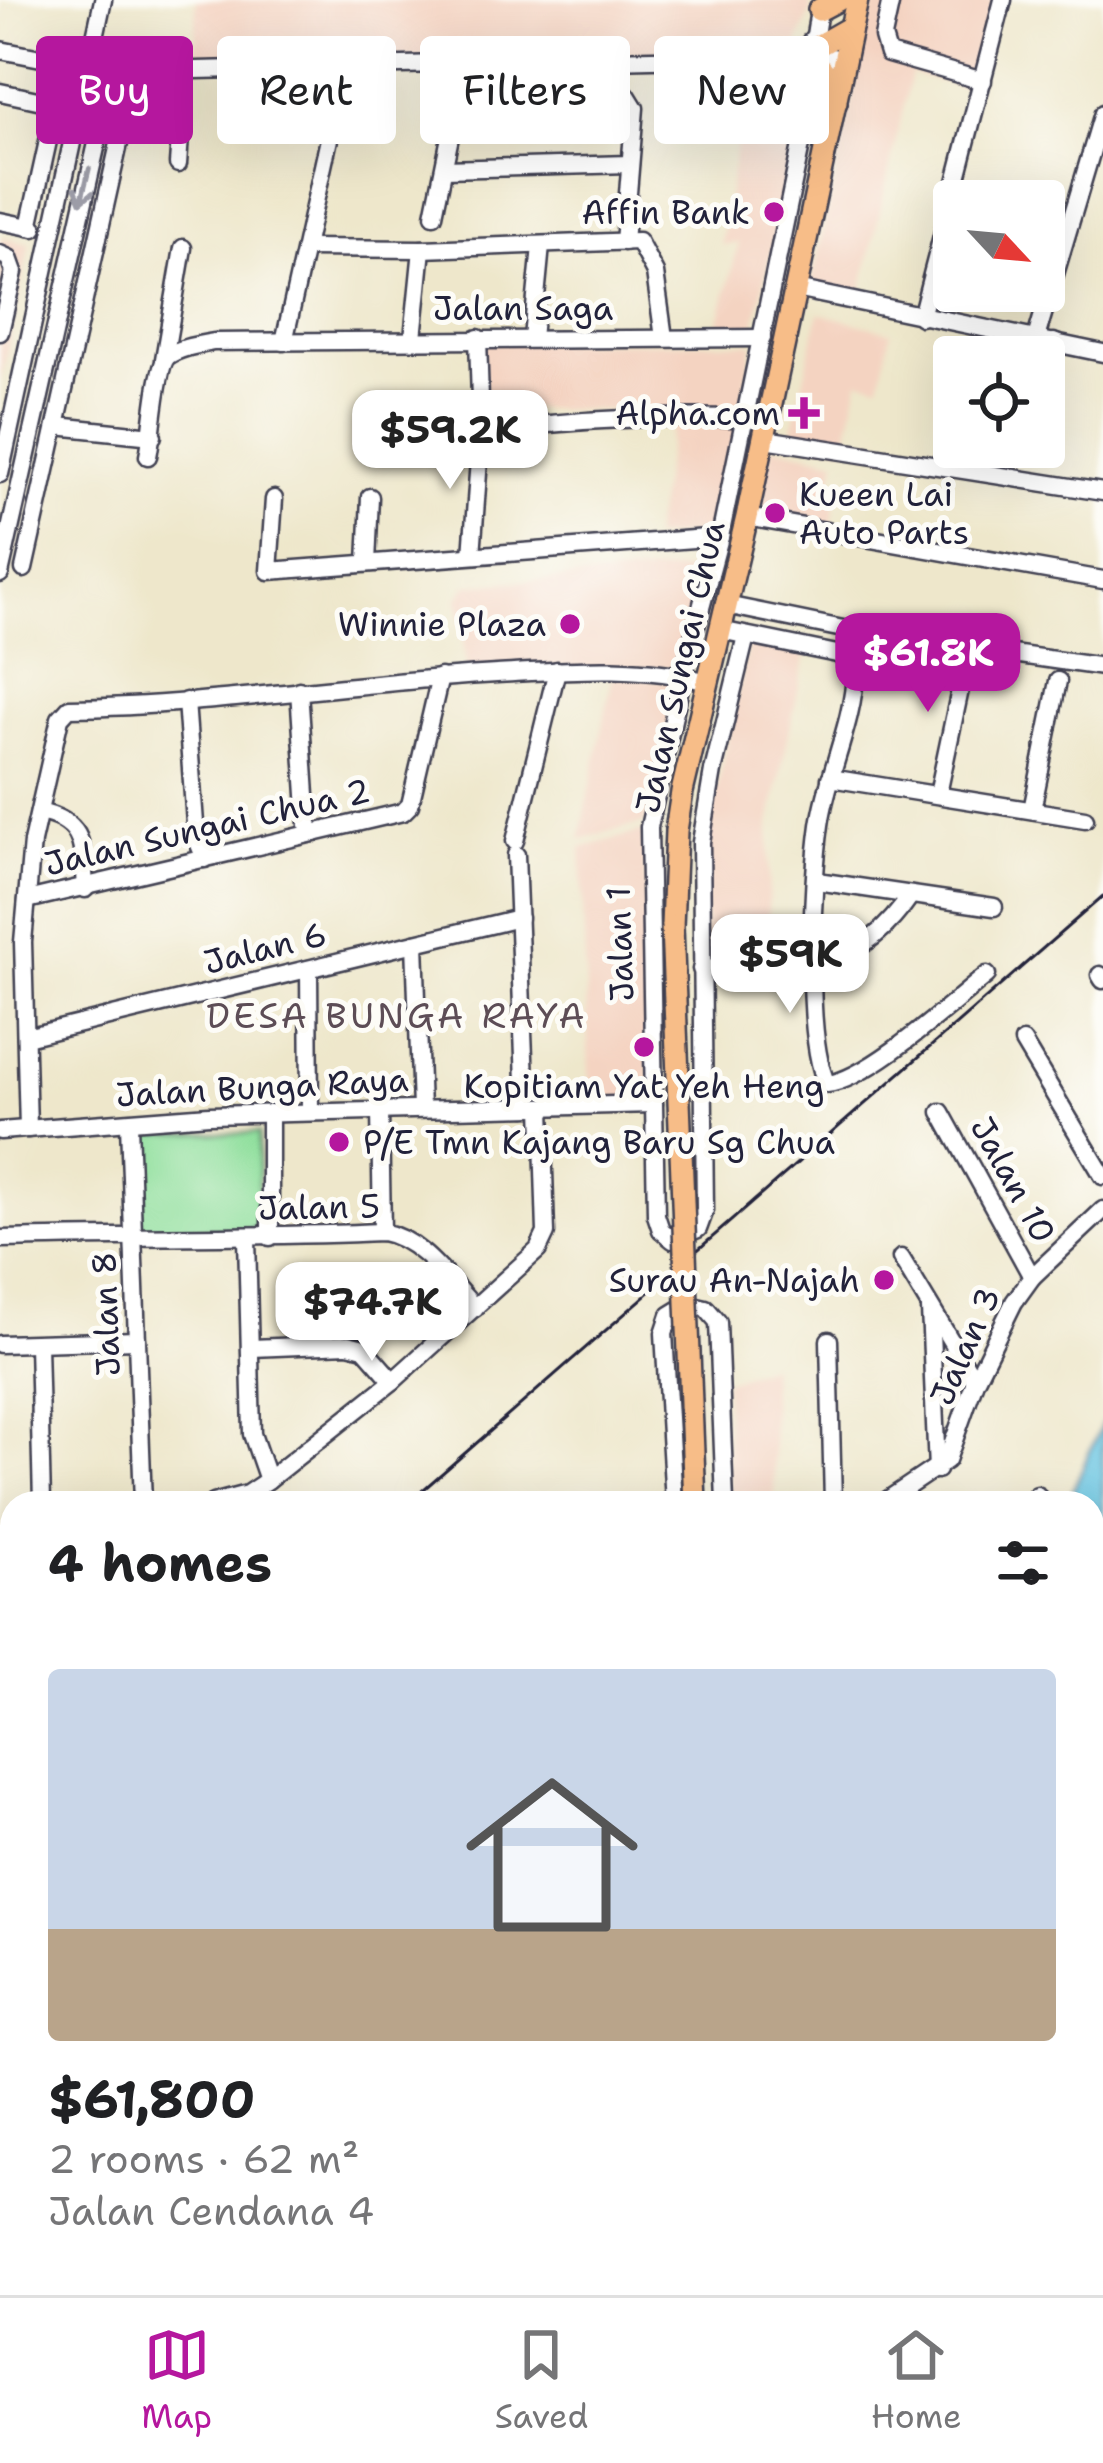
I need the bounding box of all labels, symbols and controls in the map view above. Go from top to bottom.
chip: Buy [36,36,193,144]
chip: Rent [217,36,396,144]
chip: Filters [420,36,630,144]
chip: New [654,36,829,144]
one-way arrow [73,167,95,205]
north arrow [933,180,1065,312]
map controls [933,180,1065,468]
place label: Affin Bank [582,190,750,235]
marker: Affin Bank [761,199,787,225]
street label: Jalan Saga [433,286,613,331]
button: locate [933,336,1065,468]
pin: $59.2K [352,390,548,492]
place label: Alpha.com [616,391,780,436]
marker: Alpha.com [791,400,817,426]
text: $59.2K [379,403,521,455]
place label: Kueen Lai Auto Parts [799,472,969,555]
marker: Kueen Lai Auto Parts [762,500,788,526]
street label: Jalan Sungai Chua [625,517,735,817]
place label: Winnie Plaza [338,602,546,647]
marker: Winnie Plaza [557,611,583,637]
pin: $61.8K [830,613,1026,715]
text: $61.8K [862,626,994,678]
street label: Jalan Sungai Chua 2 [40,768,374,886]
street label: Jalan 1 [595,886,645,1002]
street label: Jalan 6 [199,911,331,985]
pin: $59K [719,914,861,1016]
text: $59K [738,927,842,979]
district label: DESA BUNGA RAYA [206,991,588,1040]
marker: Kopitiam Yat Yeh Heng [631,1034,657,1060]
street label: Jalan Bunga Raya [114,1057,410,1117]
place label: Kopitiam Yat Yeh Heng [464,1064,825,1109]
street label: Jalan 10 [960,1109,1066,1251]
place label: P/E Tmn Kajang Baru Sg Chua [363,1120,835,1165]
marker: P/E Tmn Kajang Baru Sg Chua [326,1129,352,1155]
street label: Jalan 5 [258,1183,380,1231]
street label: Jalan 8 [81,1251,131,1377]
place label: Surau An-Najah [609,1258,860,1303]
pin: $74.7K [274,1262,470,1364]
marker: Surau An-Najah [871,1267,897,1293]
text: $74.7K [303,1275,441,1327]
street label: Jalan 3 [919,1280,1011,1412]
text: 4 homes [48,1529,272,1597]
icon: filters [990,1530,1056,1596]
icon: home [444,1747,660,1963]
text: $61,800 [48,2065,255,2133]
text: 2 rooms · 62 m² [48,2133,360,2185]
text: Jalan Cendana 4 [48,2185,374,2237]
tab: Map [141,2322,212,2439]
tab: Saved [495,2322,588,2439]
tab: Home [871,2322,962,2439]

